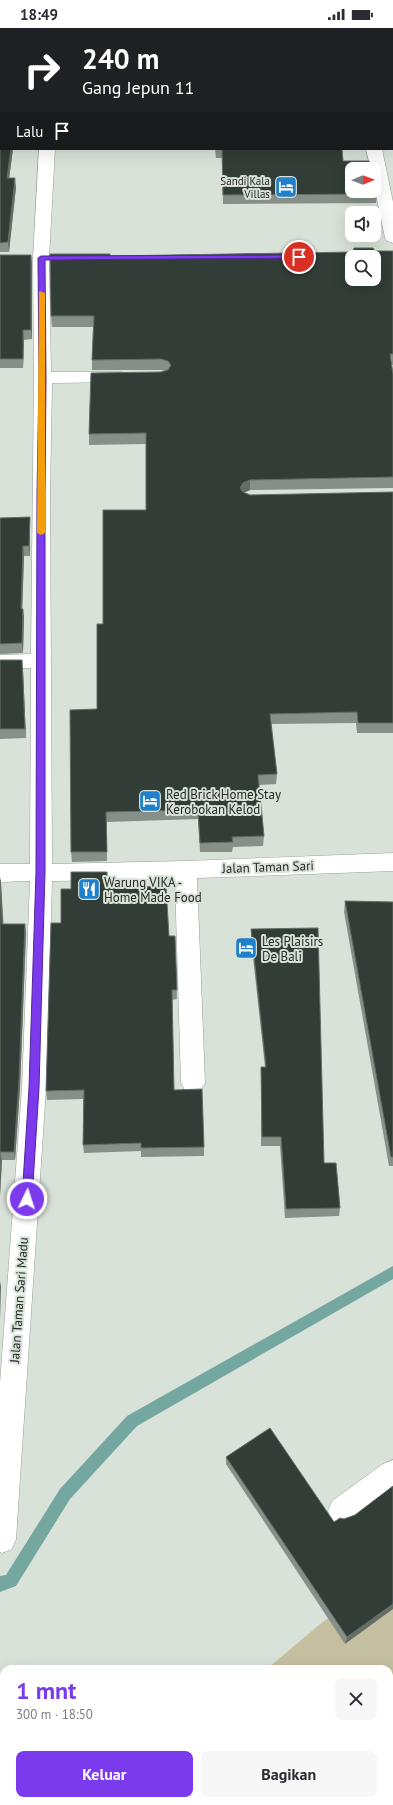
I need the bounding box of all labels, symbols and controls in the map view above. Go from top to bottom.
text: 18:49 [20,5,58,24]
text: 240 m [82,40,159,77]
icon: right [16,44,68,96]
text: Gang Jepun 11 [82,76,194,99]
icon: arrive [51,120,73,142]
text: Lalu [16,122,43,141]
north arrow [345,162,381,198]
map controls [345,162,381,286]
place label: Sandi Kala Villas [220,174,270,201]
hotel icon: Sandi Kala Villas [273,174,299,200]
button: sound [345,206,381,242]
pin [282,240,316,274]
icon: arrive [288,246,310,268]
button: search [345,250,381,286]
place label: Red Brick Home Stay Kerobokan Kelod [166,786,281,818]
hotel icon: Red Brick Home Stay Kerobokan Kelod [137,788,163,814]
street label: Jalan Taman Sari [221,857,314,877]
place label: Warung VIKA - Home Made Food [104,874,202,906]
restaurant icon: Warung VIKA - Home Made Food [76,876,102,902]
place label: Les Plaisirs De Bali [262,933,323,965]
hotel icon: Les Plaisirs De Bali [233,935,259,961]
position arrow [6,1178,48,1220]
street label: Jalan Taman Sari Madu [6,1237,32,1364]
text: 1 mnt [16,1675,76,1706]
button: close [335,1678,377,1720]
text: 300 m · 18:50 [16,1706,93,1723]
button: Keluar [16,1751,193,1797]
button: Bagikan [201,1751,377,1797]

